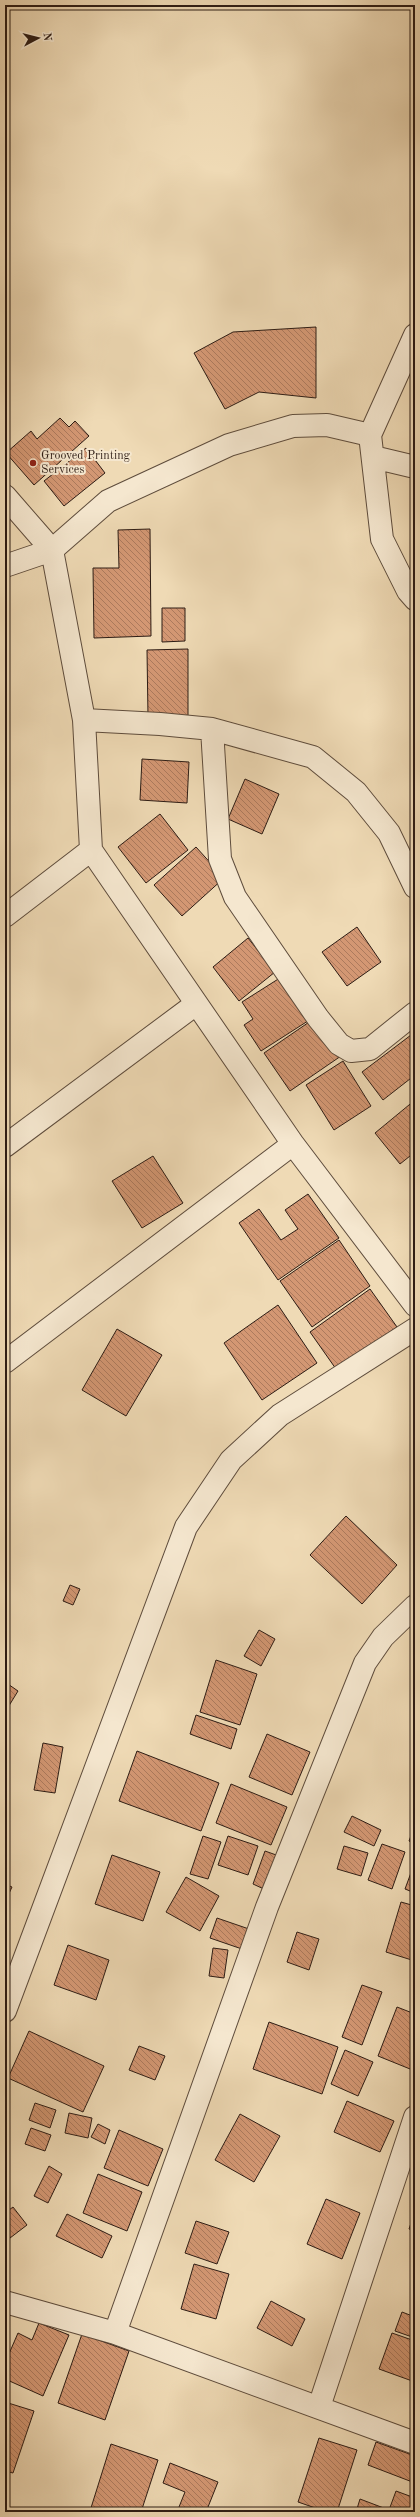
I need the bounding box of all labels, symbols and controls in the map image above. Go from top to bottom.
north arrow [18,18,58,58]
text: N [40,32,52,42]
place label: Grooved Printing Services [41,450,131,476]
marker: Grooved Printing Services [28,458,38,468]

